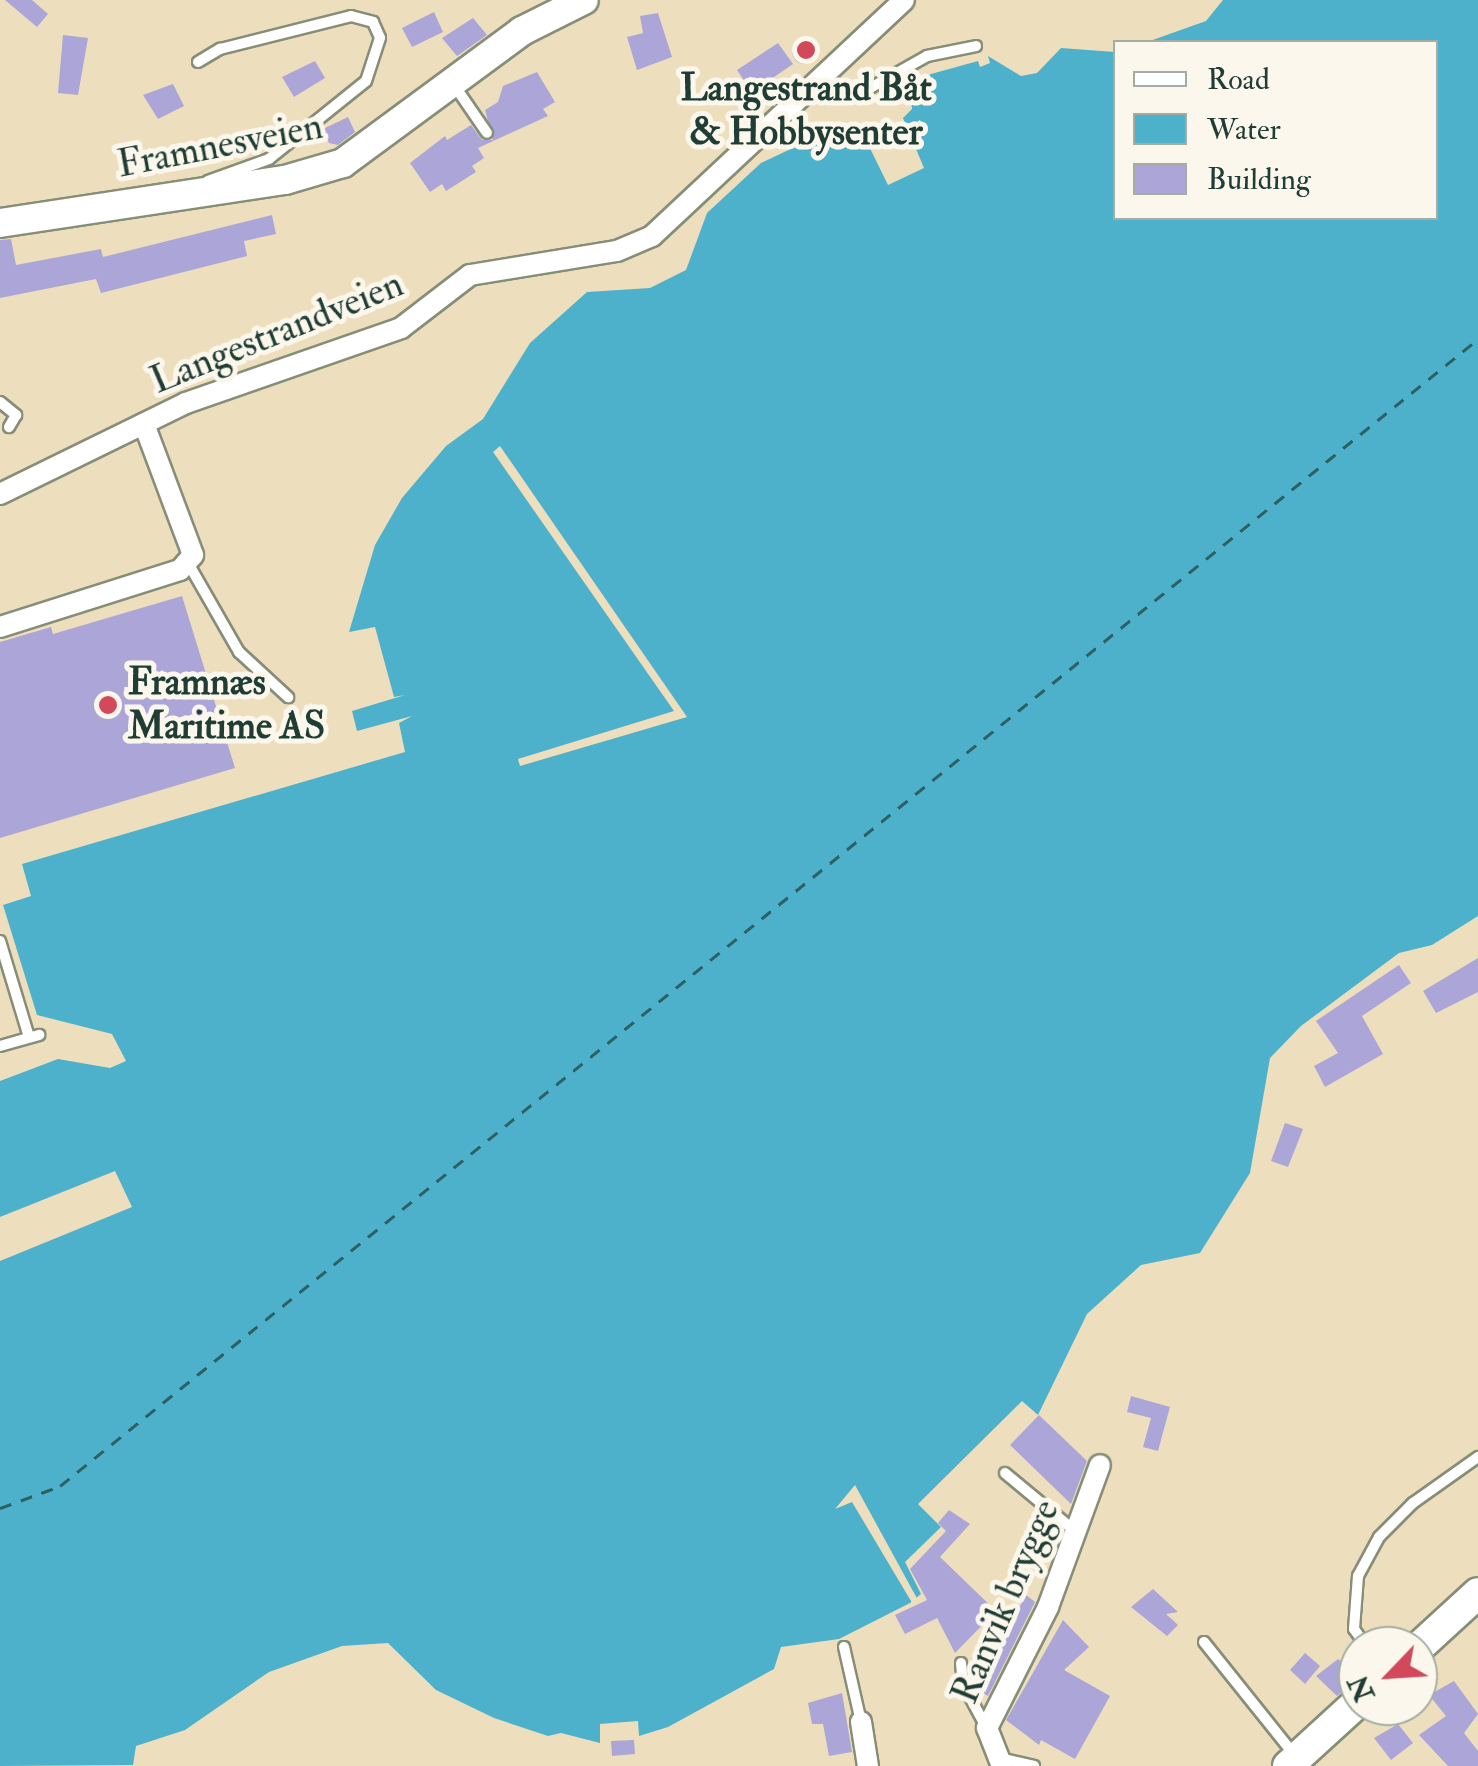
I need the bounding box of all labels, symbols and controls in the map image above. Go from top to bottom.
marker: Langestrand Båt & Hobbysenter [795,39,817,61]
legend [1113,40,1438,220]
text: Road [1207,61,1270,98]
place label: Langestrand Båt & Hobbysenter [680,66,932,156]
street label: Framnesveien [114,104,326,188]
text: Water [1207,111,1281,148]
text: Building [1207,161,1311,198]
street label: Langestrandveien [144,262,410,404]
place label: Framnæs Maritime AS [128,660,325,749]
marker: Framnæs Maritime AS [97,694,119,716]
street label: Ranvik brygge [943,1493,1069,1711]
north arrow [1338,1626,1438,1726]
text: N [1341,1669,1383,1707]

